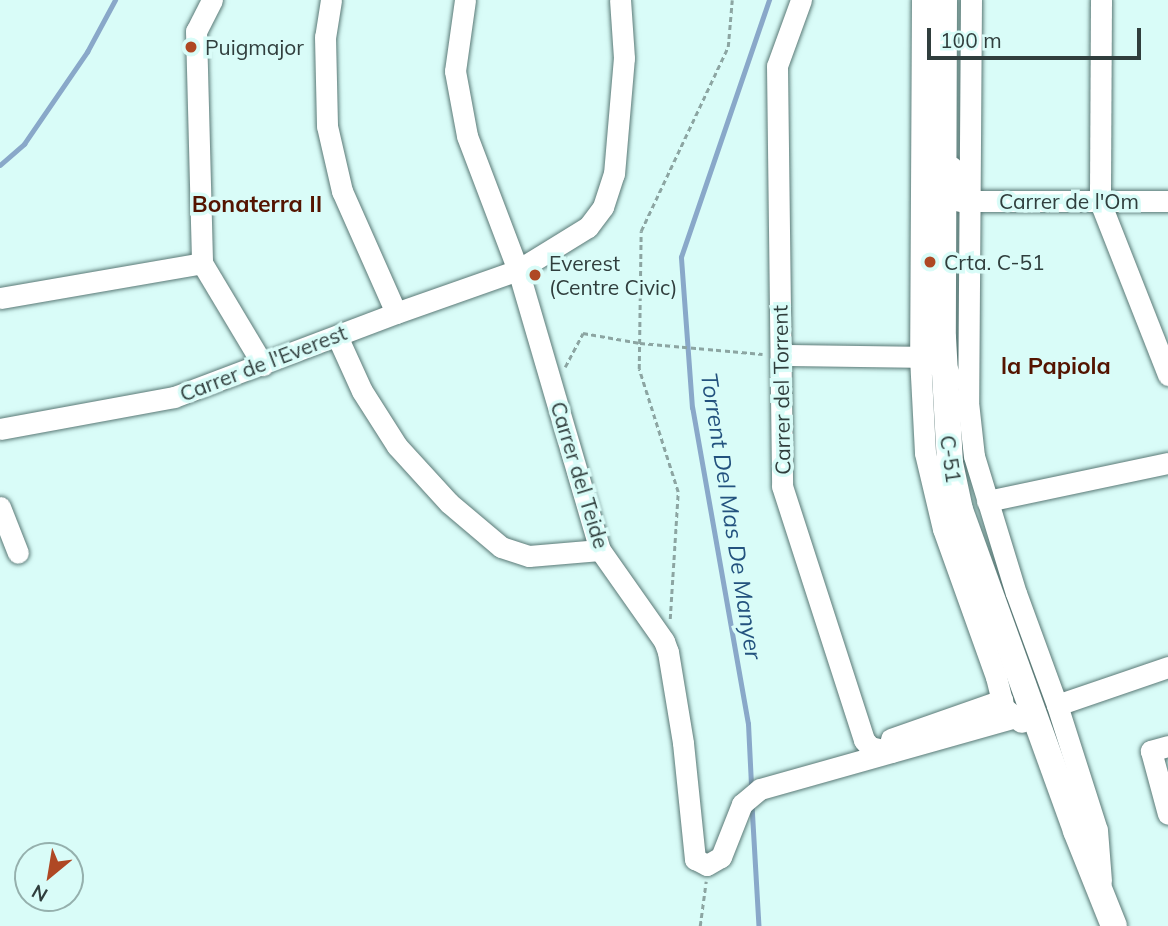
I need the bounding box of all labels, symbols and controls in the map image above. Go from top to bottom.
scale bar [930,14,1144,58]
text: 100 m [940,27,1002,53]
place label: Puigmajor [205,34,304,60]
marker: Puigmajor [183,39,199,55]
street label: Carrer de l'Om [999,188,1139,214]
district label: Bonaterra II [192,190,322,218]
place label: Crta. C-51 [944,249,1045,275]
place label: Everest (Centre Civic) [549,250,677,300]
marker: Crta. C-51 [922,254,938,270]
marker: Everest (Centre Civic) [527,267,543,283]
street label: Carrer del Torrent [767,305,795,475]
street label: Carrer de l'Everest [176,320,350,406]
district label: la Papiola [1001,352,1111,380]
water label: Torrent Del Mas De Manyer [695,371,767,661]
street label: Carrer del Teide [546,398,614,552]
street label: C-51 [935,434,967,484]
north arrow [14,842,84,912]
text: N [27,879,52,907]

